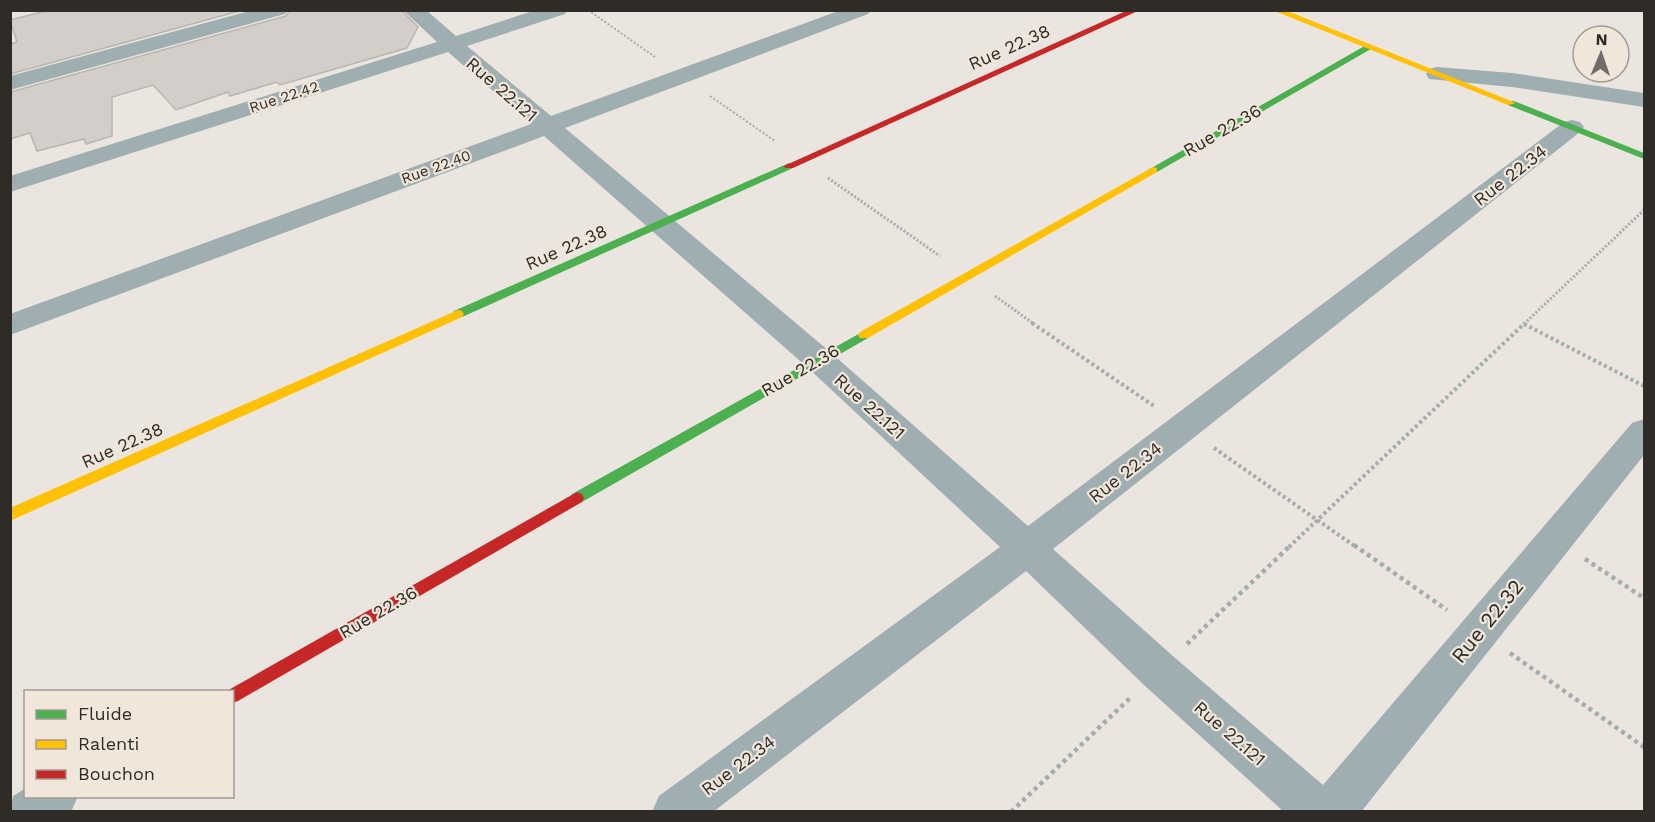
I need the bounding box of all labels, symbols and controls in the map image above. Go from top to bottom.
street label: Rue 22.38 [965,20,1053,74]
north arrow [1571,24,1631,84]
text: N [1595,30,1608,49]
street label: Rue 22.121 [462,52,542,126]
street label: Rue 22.42 [247,77,321,117]
street label: Rue 22.36 [1179,99,1265,161]
street label: Rue 22.34 [1469,140,1551,210]
street label: Rue 22.40 [399,146,473,188]
street label: Rue 22.38 [522,220,610,274]
street label: Rue 22.36 [757,339,843,401]
street label: Rue 22.121 [830,369,910,443]
street label: Rue 22.38 [78,418,166,472]
street label: Rue 22.34 [1084,437,1166,507]
street label: Rue 22.32 [1446,574,1528,668]
street label: Rue 22.36 [335,581,421,643]
legend [24,690,234,798]
street label: Rue 22.121 [1190,696,1270,770]
text: Fluide [78,703,132,724]
street label: Rue 22.34 [697,731,779,799]
text: Ralenti [78,733,139,754]
text: Bouchon [78,763,155,784]

